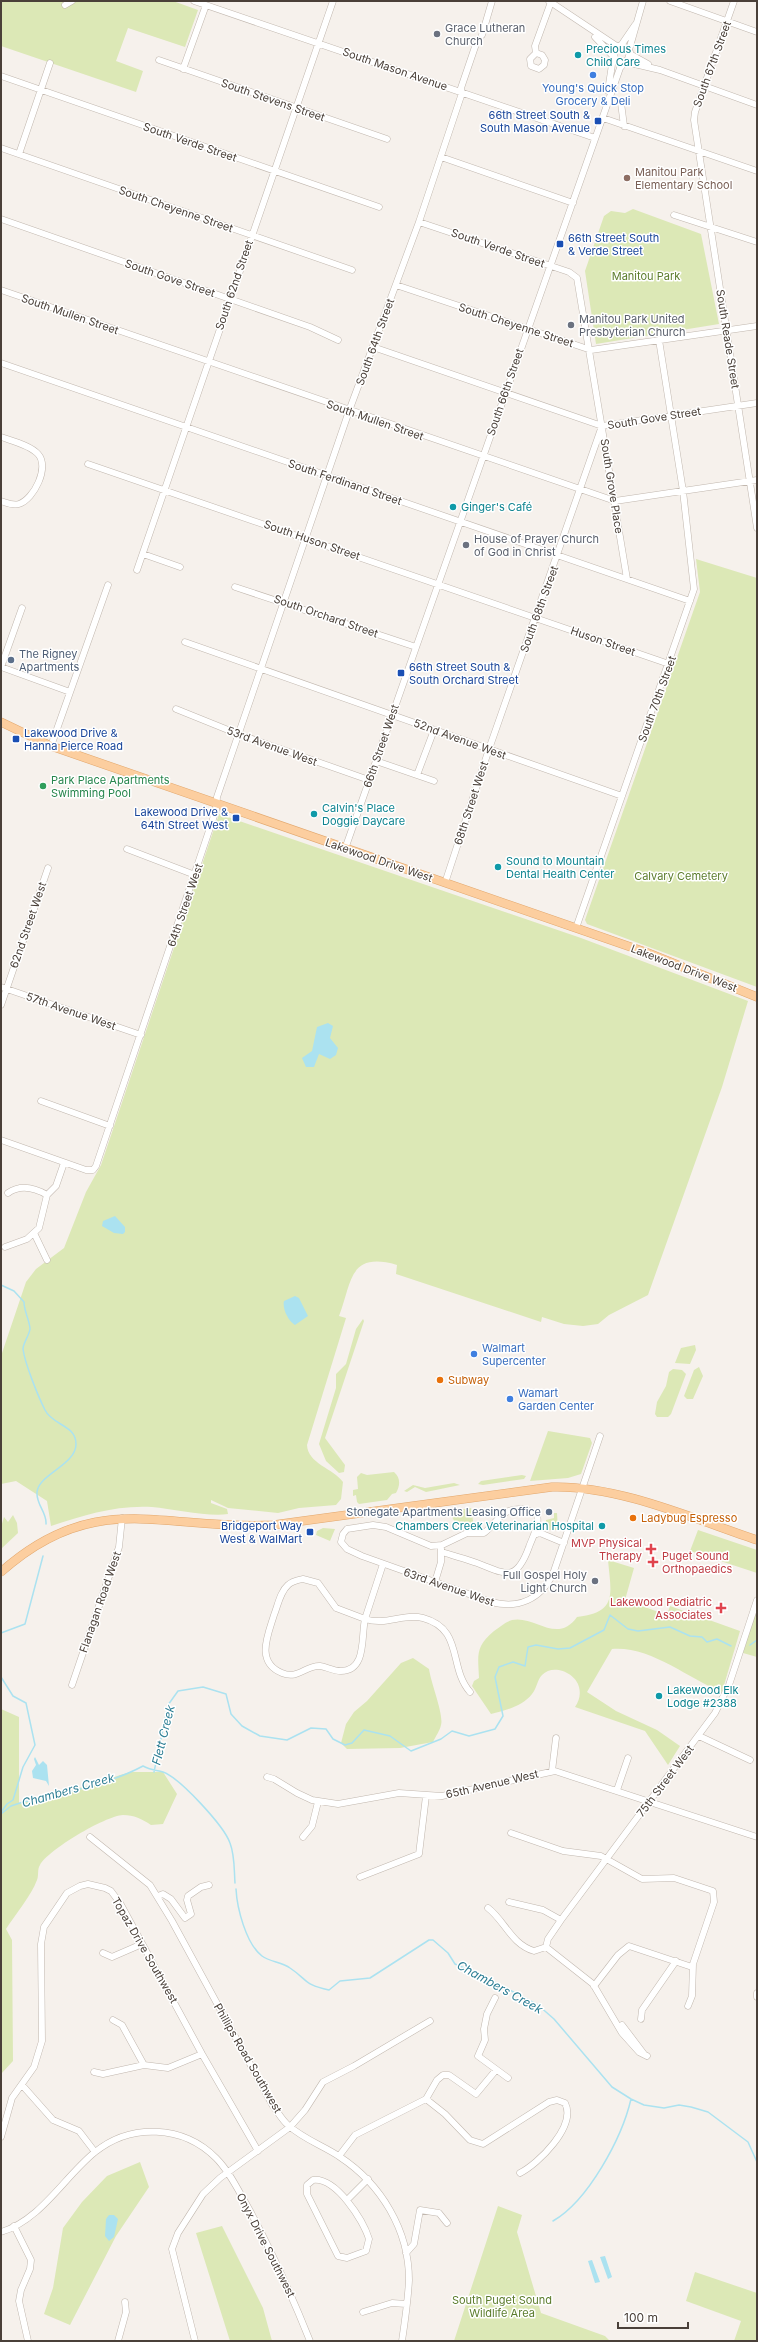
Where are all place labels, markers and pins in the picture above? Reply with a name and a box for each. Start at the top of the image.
place label: Grace Lutheran Church [445,21,525,48]
marker: Grace Lutheran Church [432,29,442,39]
place label: Precious Times Child Care [586,42,666,69]
marker: Precious Times Child Care [573,50,583,60]
marker: Young's Quick Stop Grocery & Deli [588,70,598,80]
place label: Young's Quick Stop Grocery & Deli [542,81,644,108]
place label: 66th Street South & South Mason Avenue [480,108,590,135]
marker: 66th Street South & South Mason Avenue [593,116,603,126]
place label: Manitou Park Elementary School [635,165,732,192]
marker: Manitou Park Elementary School [622,173,632,183]
place label: 66th Street South & Verde Street [568,231,659,258]
marker: 66th Street South & Verde Street [555,239,565,249]
place label: Manitou Park United Presbyterian Church [579,312,686,339]
marker: Manitou Park United Presbyterian Church [566,320,576,330]
place label: Ginger's Café [461,500,532,514]
marker: Ginger's Café [448,502,458,512]
place label: House of Prayer Church of God in Christ [474,532,599,559]
marker: House of Prayer Church of God in Christ [461,540,471,550]
place label: The Rigney Apartments [19,647,80,674]
marker: The Rigney Apartments [6,655,16,665]
place label: 66th Street South & South Orchard Street [409,660,519,687]
marker: 66th Street South & South Orchard Street [396,668,406,678]
place label: Lakewood Drive & Hanna Pierce Road [24,726,123,753]
marker: Lakewood Drive & Hanna Pierce Road [11,734,21,744]
place label: Park Place Apartments Swimming Pool [51,773,170,800]
marker: Park Place Apartments Swimming Pool [38,781,48,791]
place label: Calvin's Place Doggie Daycare [322,801,405,828]
place label: Lakewood Drive & 64th Street West [134,805,228,832]
marker: Calvin's Place Doggie Daycare [309,809,319,819]
marker: Lakewood Drive & 64th Street West [231,813,241,823]
place label: Sound to Mountain Dental Health Center [506,854,614,881]
marker: Sound to Mountain Dental Health Center [493,862,503,872]
place label: Walmart Supercenter [482,1341,546,1368]
marker: Walmart Supercenter [469,1349,479,1359]
place label: Subway [448,1373,489,1387]
marker: Subway [435,1375,445,1385]
place label: Wamart Garden Center [518,1386,594,1413]
marker: Wamart Garden Center [505,1394,515,1404]
place label: Stonegate Apartments Leasing Office [346,1505,541,1519]
marker: Stonegate Apartments Leasing Office [544,1507,554,1517]
place label: Ladybug Espresso [641,1511,738,1525]
marker: Ladybug Espresso [628,1513,638,1523]
place label: Bridgeport Way West & WalMart [219,1519,302,1546]
place label: Chambers Creek Veterinarian Hospital [395,1519,594,1533]
marker: Chambers Creek Veterinarian Hospital [597,1521,607,1531]
marker: Bridgeport Way West & WalMart [305,1527,315,1537]
place label: MVP Physical Therapy [571,1536,642,1563]
marker: MVP Physical Therapy [645,1543,657,1555]
place label: Puget Sound Orthopaedics [662,1549,733,1576]
marker: Puget Sound Orthopaedics [647,1556,659,1568]
place label: Full Gospel Holy Light Church [503,1568,587,1595]
marker: Full Gospel Holy Light Church [590,1576,600,1586]
place label: Lakewood Pediatric Associates [610,1595,712,1622]
marker: Lakewood Pediatric Associates [715,1602,727,1614]
place label: Lakewood Elk Lodge #2388 [667,1683,739,1710]
marker: Lakewood Elk Lodge #2388 [654,1691,664,1701]

